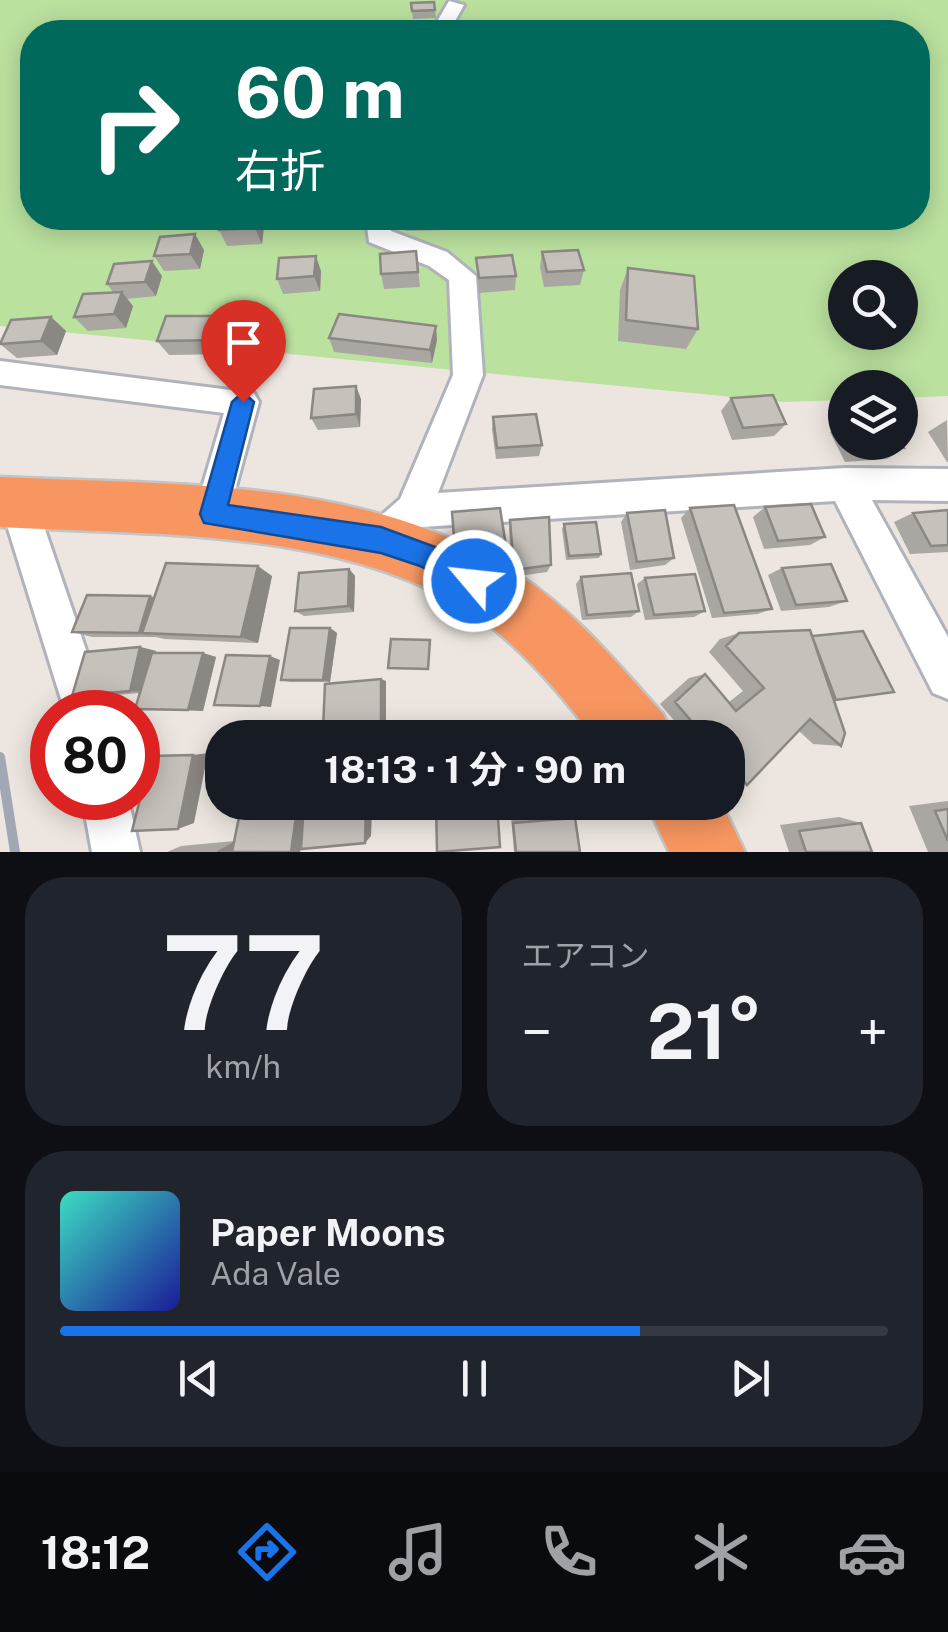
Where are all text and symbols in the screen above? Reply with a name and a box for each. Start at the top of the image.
text: 60 m [235,51,405,134]
icon: right [70,60,200,190]
text: 右折 [235,144,325,197]
map controls [828,260,918,460]
button: search [828,260,918,350]
pin [201,300,286,403]
icon: arrive [216,315,271,370]
button: layers [828,370,918,460]
position arrow [422,529,526,633]
speed limit sign: 80 [30,690,160,820]
text: 18:13 · 1 分 · 90 m [324,747,626,792]
text: 77 [161,907,325,1059]
text: エアコン [522,937,650,974]
text: 21° [647,988,762,1076]
text: − [522,1000,552,1064]
text: + [858,1000,888,1064]
text: km/h [206,1048,281,1085]
text: Paper Moons [210,1210,445,1255]
text: Ada Vale [210,1255,341,1292]
icon: previous [171,1351,226,1406]
icon: pause [447,1351,502,1406]
icon: next [723,1351,778,1406]
icon: directions [232,1517,302,1587]
icon: music [383,1517,453,1587]
icon: phone [534,1517,604,1587]
icon: climate [686,1517,756,1587]
icon: car [837,1517,907,1587]
text: 18:12 [41,1526,150,1579]

